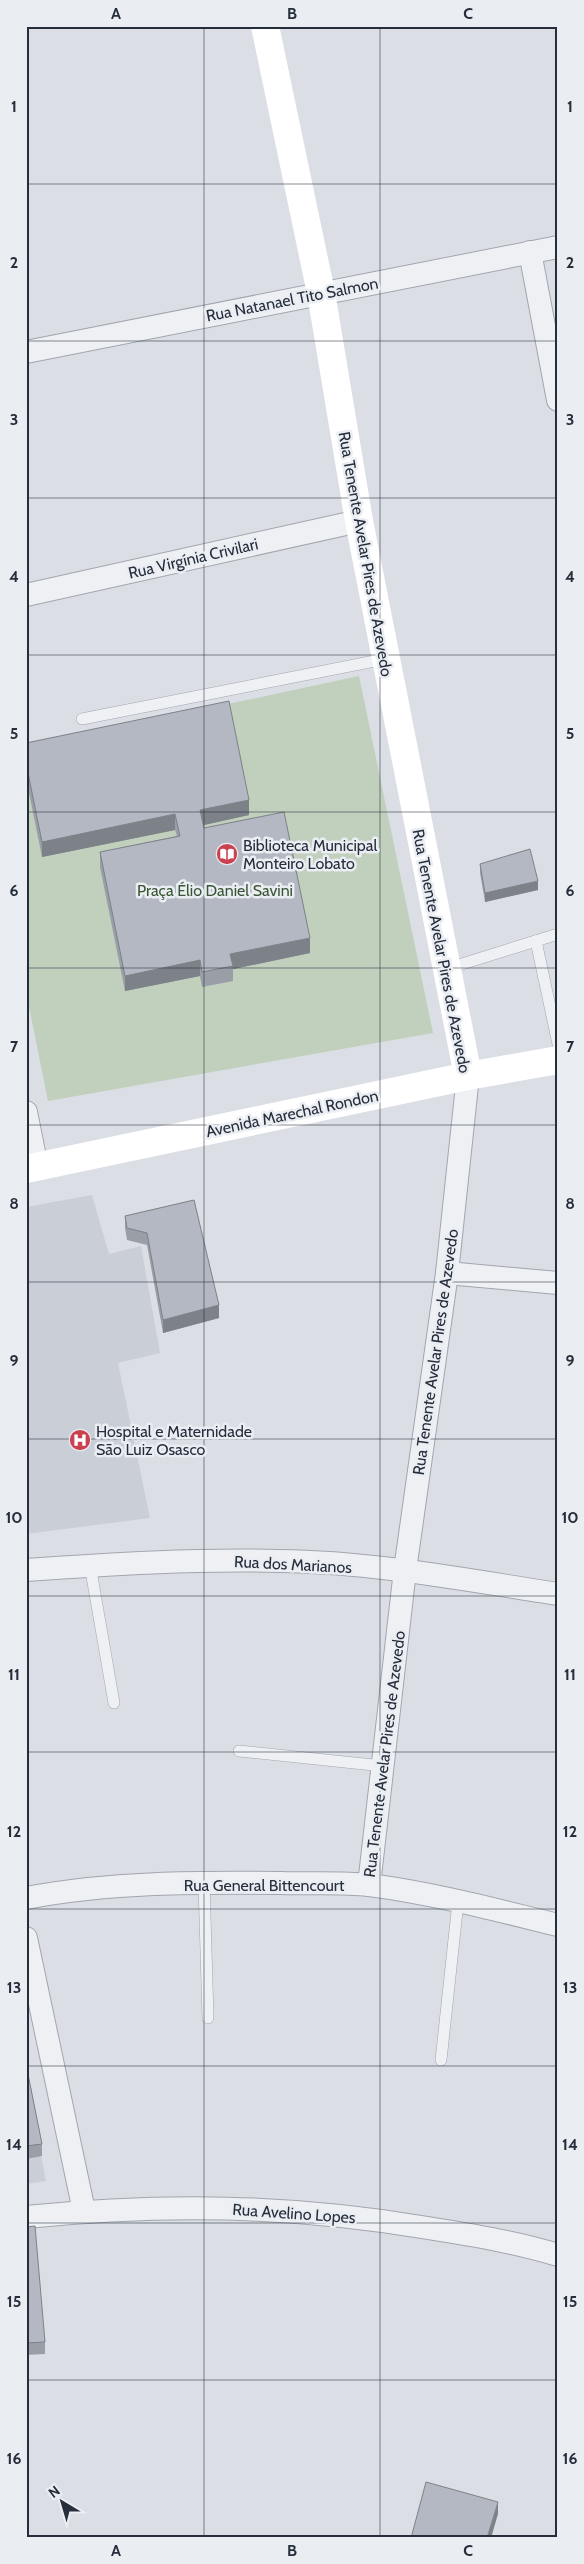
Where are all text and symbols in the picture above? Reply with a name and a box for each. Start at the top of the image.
text: A [111,4,121,23]
text: B [287,4,297,23]
text: C [463,4,473,23]
text: 1 [11,97,17,116]
text: 1 [567,97,573,116]
text: 2 [10,253,18,272]
text: 2 [566,253,574,272]
street label: Rua Natanael Tito Salmon [204,273,380,326]
text: 3 [10,410,18,429]
text: 3 [566,410,574,429]
street label: Rua Tenente Avelar Pires de Azevedo [335,430,396,678]
street label: Rua Virgínia Crivilari [126,534,260,583]
text: 4 [9,567,19,586]
text: 4 [565,567,575,586]
text: 5 [10,724,18,743]
text: 5 [566,724,574,743]
street label: Rua Tenente Avelar Pires de Azevedo [408,827,475,1075]
place label: Biblioteca Municipal Monteiro Lobato [243,836,377,873]
library icon: Biblioteca Municipal Monteiro Lobato [215,842,239,866]
text: 6 [10,881,19,900]
park label: Praça Élio Daniel Savini [137,881,293,900]
text: 6 [566,881,575,900]
text: 7 [10,1037,19,1056]
text: 7 [566,1037,575,1056]
street label: Avenida Marechal Rondon [204,1086,380,1141]
text: 8 [9,1194,19,1213]
text: 8 [565,1194,575,1213]
street label: Rua Tenente Avelar Pires de Azevedo [409,1228,462,1476]
text: 9 [10,1351,19,1370]
text: 9 [566,1351,575,1370]
place label: Hospital e Maternidade São Luiz Osasco [96,1422,252,1459]
hospital icon: Hospital e Maternidade São Luiz Osasco [68,1428,92,1452]
text: 10 [5,1508,23,1527]
text: 10 [561,1508,579,1527]
street label: Rua dos Marianos [234,1552,353,1577]
street label: Rua Tenente Avelar Pires de Azevedo [360,1629,409,1878]
text: 11 [8,1665,20,1684]
text: 11 [564,1665,576,1684]
text: 12 [7,1822,21,1841]
text: 12 [563,1822,577,1841]
street label: Rua General Bittencourt [184,1876,345,1895]
text: 13 [7,1978,21,1997]
text: 13 [563,1978,577,1997]
text: 14 [6,2135,22,2154]
text: 14 [562,2135,578,2154]
street label: Rua Avelino Lopes [232,2200,356,2227]
text: 15 [7,2292,21,2311]
text: 15 [563,2292,577,2311]
text: 16 [7,2449,21,2468]
text: 16 [563,2449,577,2468]
north arrow [38,2476,88,2526]
text: N [45,2482,63,2502]
text: A [111,2541,121,2560]
text: B [287,2541,297,2560]
text: C [463,2541,473,2560]

